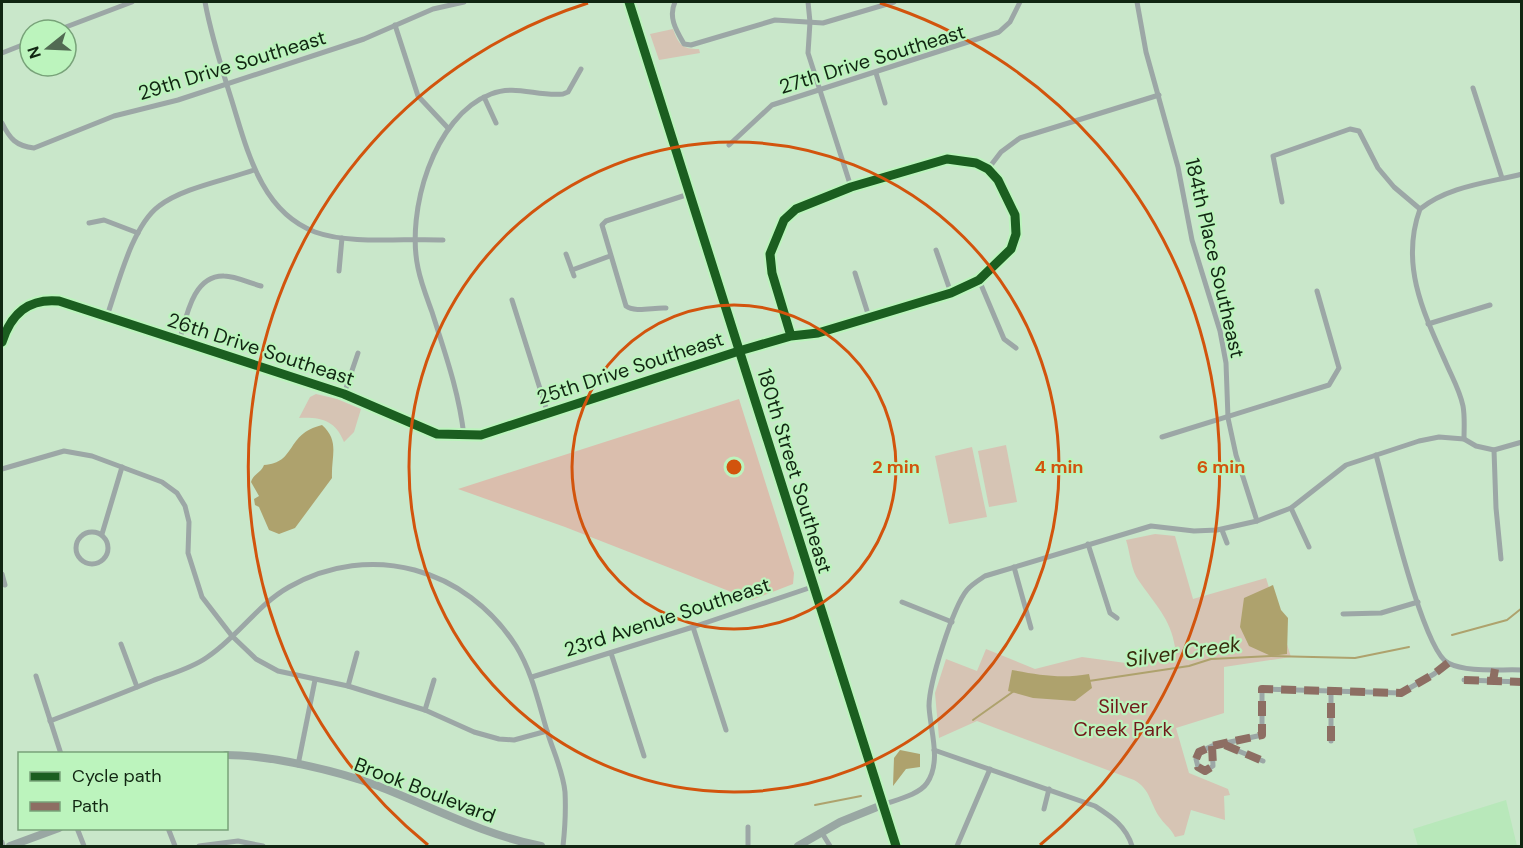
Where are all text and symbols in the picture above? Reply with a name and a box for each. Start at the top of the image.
north arrow [18,18,78,78]
street label: 27th Drive Southeast [776,18,968,100]
street label: 29th Drive Southeast [135,24,329,106]
text: N [22,44,46,61]
street label: 184th Place Southeast [1179,156,1251,361]
street label: 26th Drive Southeast [164,306,358,392]
street label: 25th Drive Southeast [533,325,727,410]
street label: 180th Street Southeast [751,366,839,577]
text: 2 min [872,455,920,479]
text: 4 min [1035,455,1083,479]
text: 6 min [1197,455,1245,479]
centre of rings [724,457,744,477]
street label: 23rd Avenue Southeast [561,571,774,663]
water label: Silver Creek [1124,630,1243,674]
park label: Silver Creek Park [1074,693,1172,742]
street label: Brook Boulevard [351,751,499,829]
legend [18,752,228,830]
text: Cycle path [72,764,162,788]
text: Path [72,794,109,818]

